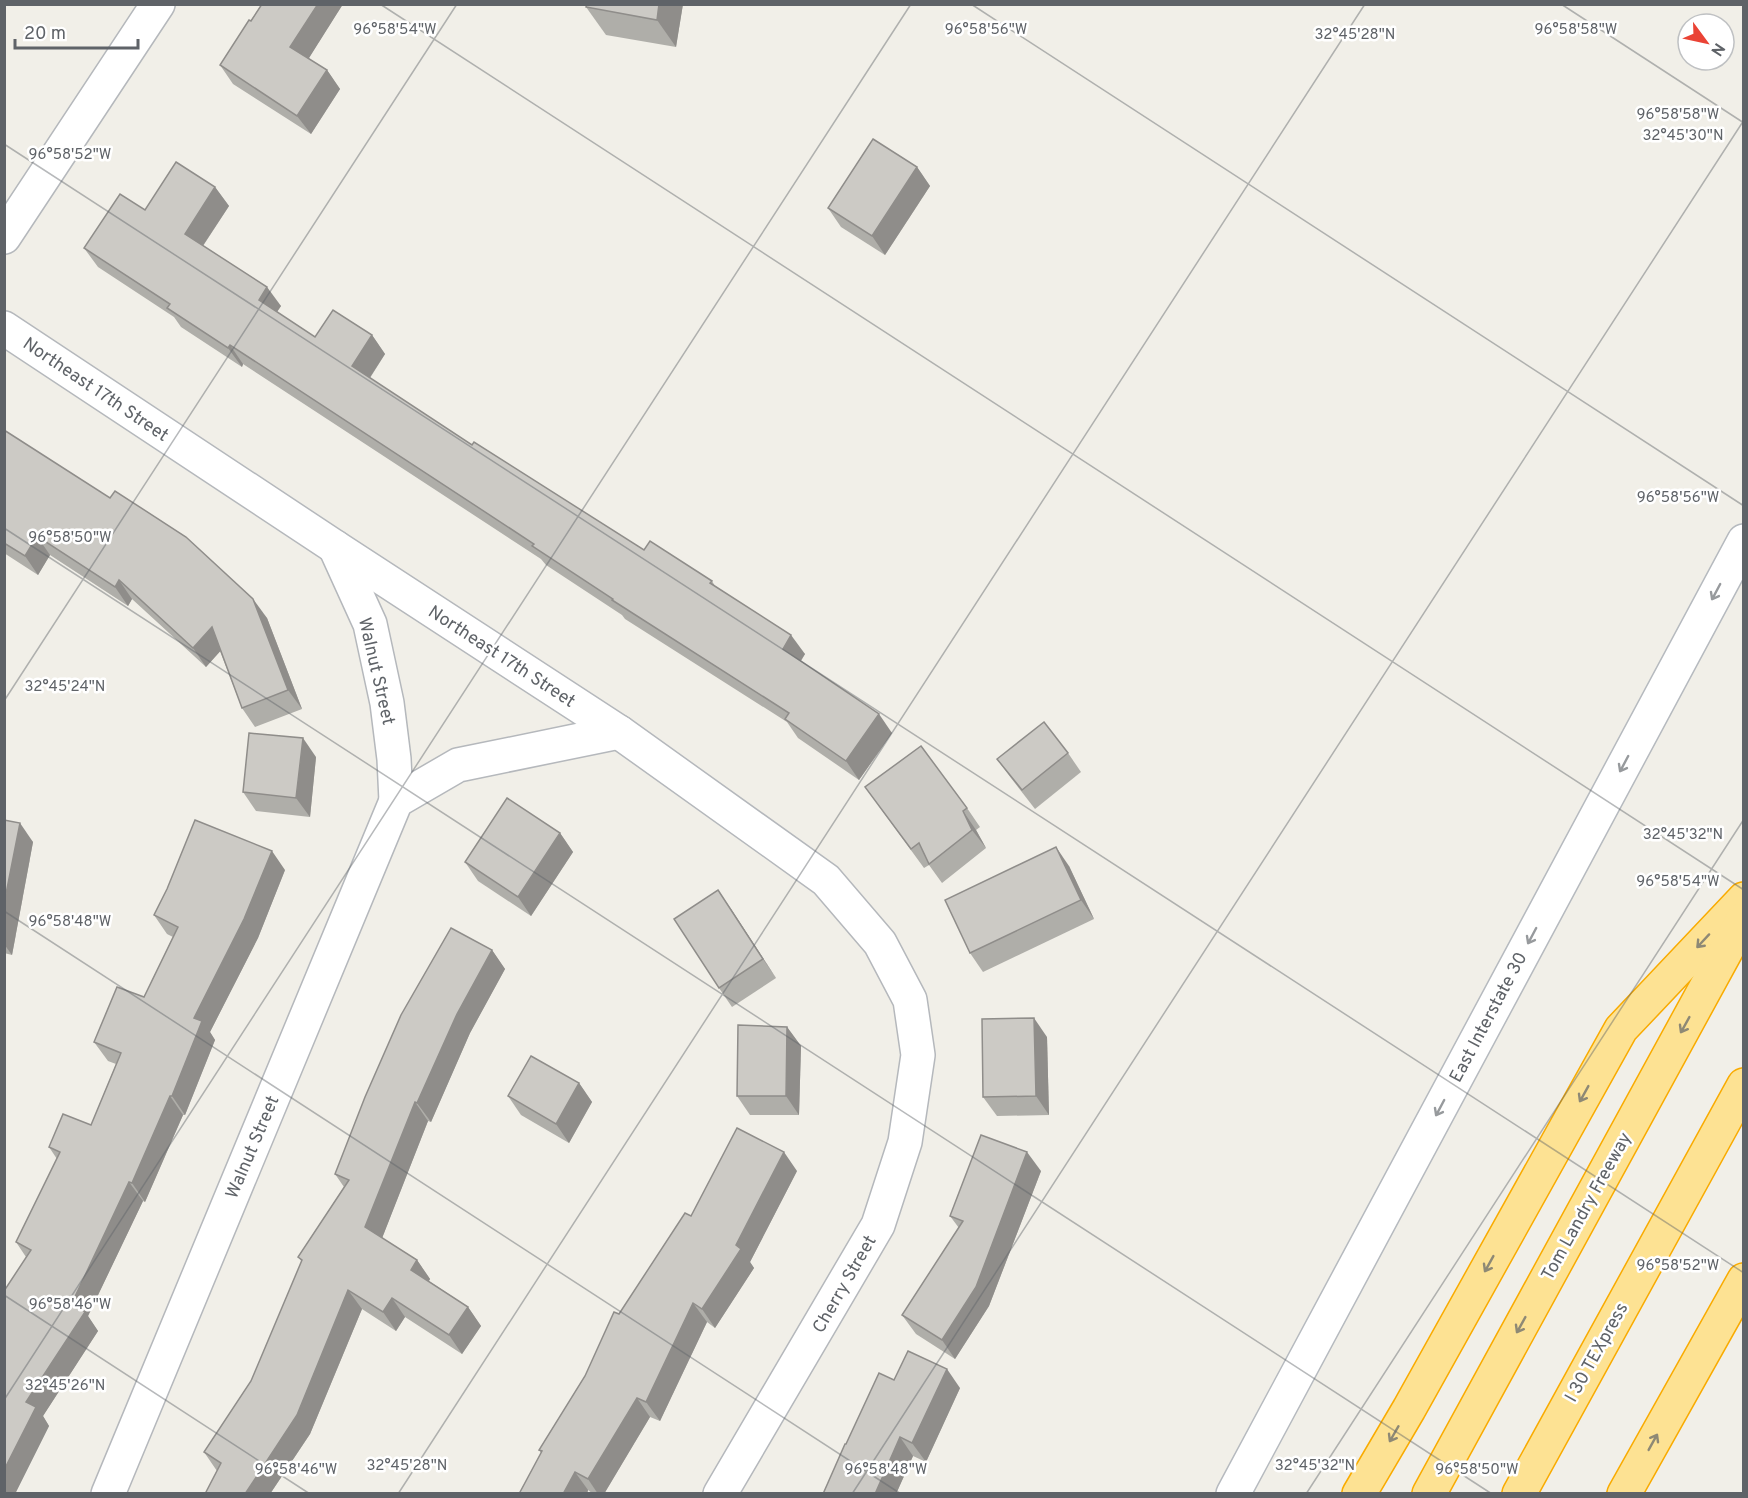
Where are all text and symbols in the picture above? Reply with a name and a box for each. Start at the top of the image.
scale bar [15,12,138,50]
north arrow [1676,12,1736,72]
text: 96°58'54"W [353,21,437,40]
text: 96°58'56"W [945,21,1027,40]
text: 96°58'58"W [1535,21,1617,40]
text: 20 m [24,23,66,46]
text: 32°45'28"N [1315,26,1395,45]
text: N [1705,39,1728,59]
text: 96°58'58"W [1637,106,1719,125]
text: 32°45'30"N [1642,127,1724,146]
text: 96°58'52"W [29,146,111,165]
street label: Northeast 17th Street [18,333,173,448]
text: 96°58'56"W [1637,489,1719,508]
text: 96°58'50"W [28,529,112,548]
one-way arrow [1710,583,1721,601]
street label: Northeast 17th Street [423,601,579,713]
street label: Walnut Street [352,615,399,727]
text: 32°45'24"N [25,678,105,697]
one-way arrow [1618,755,1630,772]
text: 32°45'32"N [1643,826,1723,845]
text: 96°58'54"W [1636,873,1720,892]
text: 96°58'48"W [29,913,111,932]
one-way arrow [1526,927,1538,944]
one-way arrow [1696,934,1711,949]
street label: East Interstate 30 [1445,948,1533,1087]
one-way arrow [1679,1016,1691,1033]
one-way arrow [1578,1085,1590,1102]
street label: Walnut Street [221,1093,285,1203]
one-way arrow [1433,1099,1445,1117]
street label: Tom Landry Freeway [1537,1129,1638,1285]
street label: Cherry Street [808,1232,883,1338]
one-way arrow [1483,1255,1495,1272]
text: 96°58'52"W [1637,1257,1719,1276]
text: 96°58'46"W [29,1296,111,1315]
street label: I 30 TEXpress [1561,1299,1634,1407]
one-way arrow [1515,1316,1527,1333]
text: 32°45'26"N [25,1377,105,1396]
one-way arrow [1388,1425,1400,1442]
one-way arrow [1648,1434,1659,1452]
text: 32°45'28"N [367,1457,447,1476]
text: 32°45'32"N [1275,1457,1355,1476]
text: 96°58'46"W [255,1461,337,1480]
text: 96°58'48"W [845,1461,927,1480]
text: 96°58'50"W [1435,1461,1519,1480]

